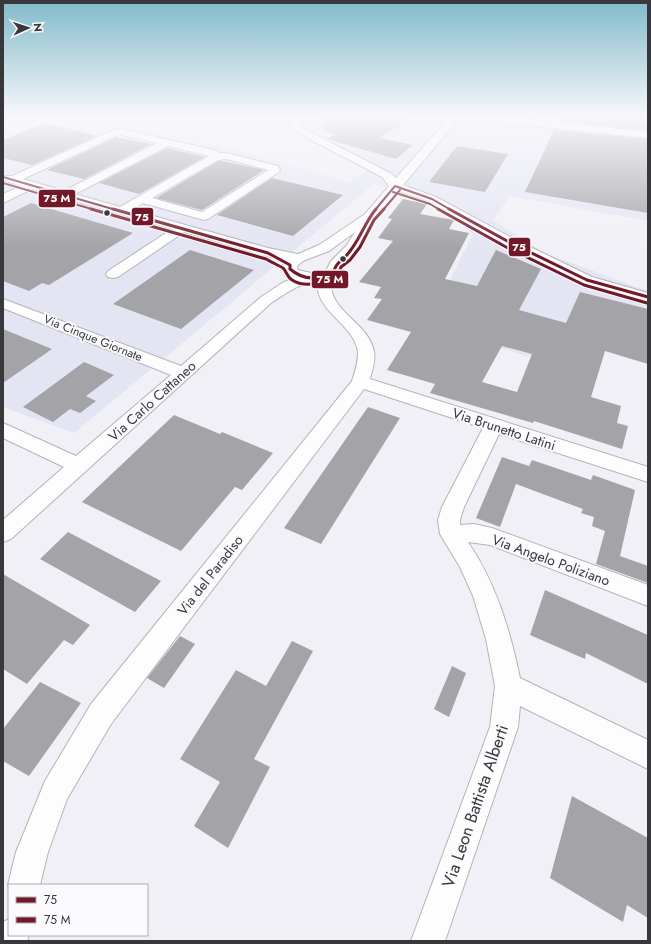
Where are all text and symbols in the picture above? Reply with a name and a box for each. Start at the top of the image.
north arrow [8,8,48,48]
text: N [30,23,46,32]
line badge: 75 M [38,189,76,208]
text: 75 M [44,190,71,206]
line badge: 75 [131,207,154,226]
unlabelled marker [102,208,112,218]
text: 75 [135,209,149,225]
line badge: 75 [508,237,531,257]
text: 75 [512,239,526,255]
unlabelled marker [338,254,348,264]
line badge: 75 M [311,270,349,289]
text: 75 M [317,271,344,287]
street label: Via Cinque Giornate [41,310,145,366]
street label: Via Carlo Cattaneo [104,356,201,446]
street label: Via Brunetto Latini [450,403,558,455]
street label: Via Angelo Poliziano [489,529,613,591]
street label: Via del Paradiso [172,530,248,619]
street label: Via Leon Battista Alberti [436,721,514,891]
legend [8,884,148,936]
text: 75 [44,891,57,909]
text: 75 M [44,911,71,929]

